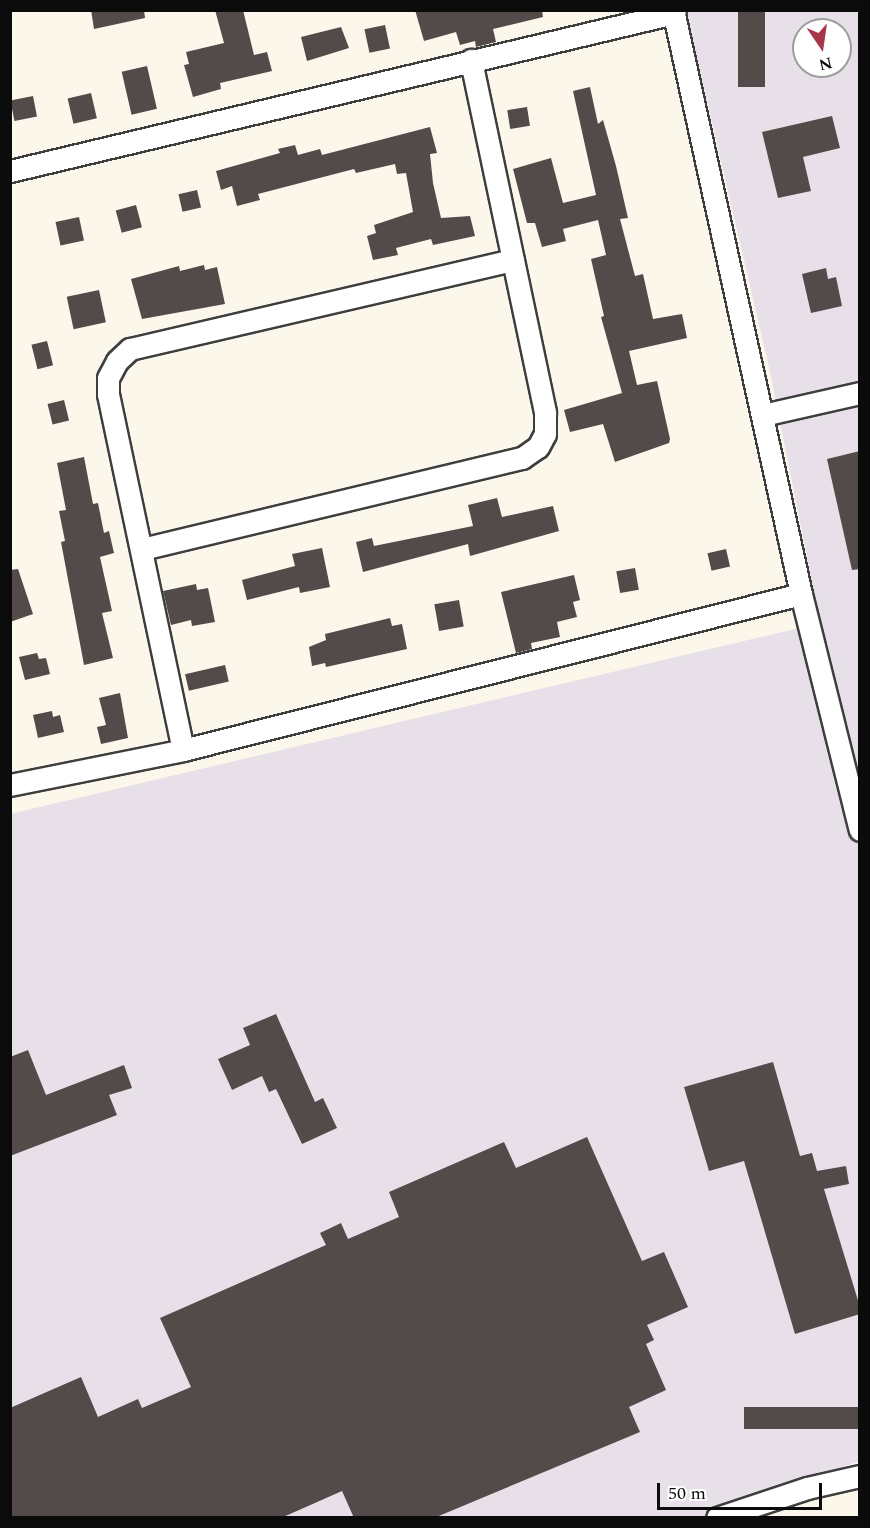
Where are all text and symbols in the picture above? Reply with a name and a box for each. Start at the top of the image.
north arrow [792,18,852,78]
text: N [817,50,835,77]
scale bar [660,1471,825,1509]
text: 50 m [668,1480,706,1507]

